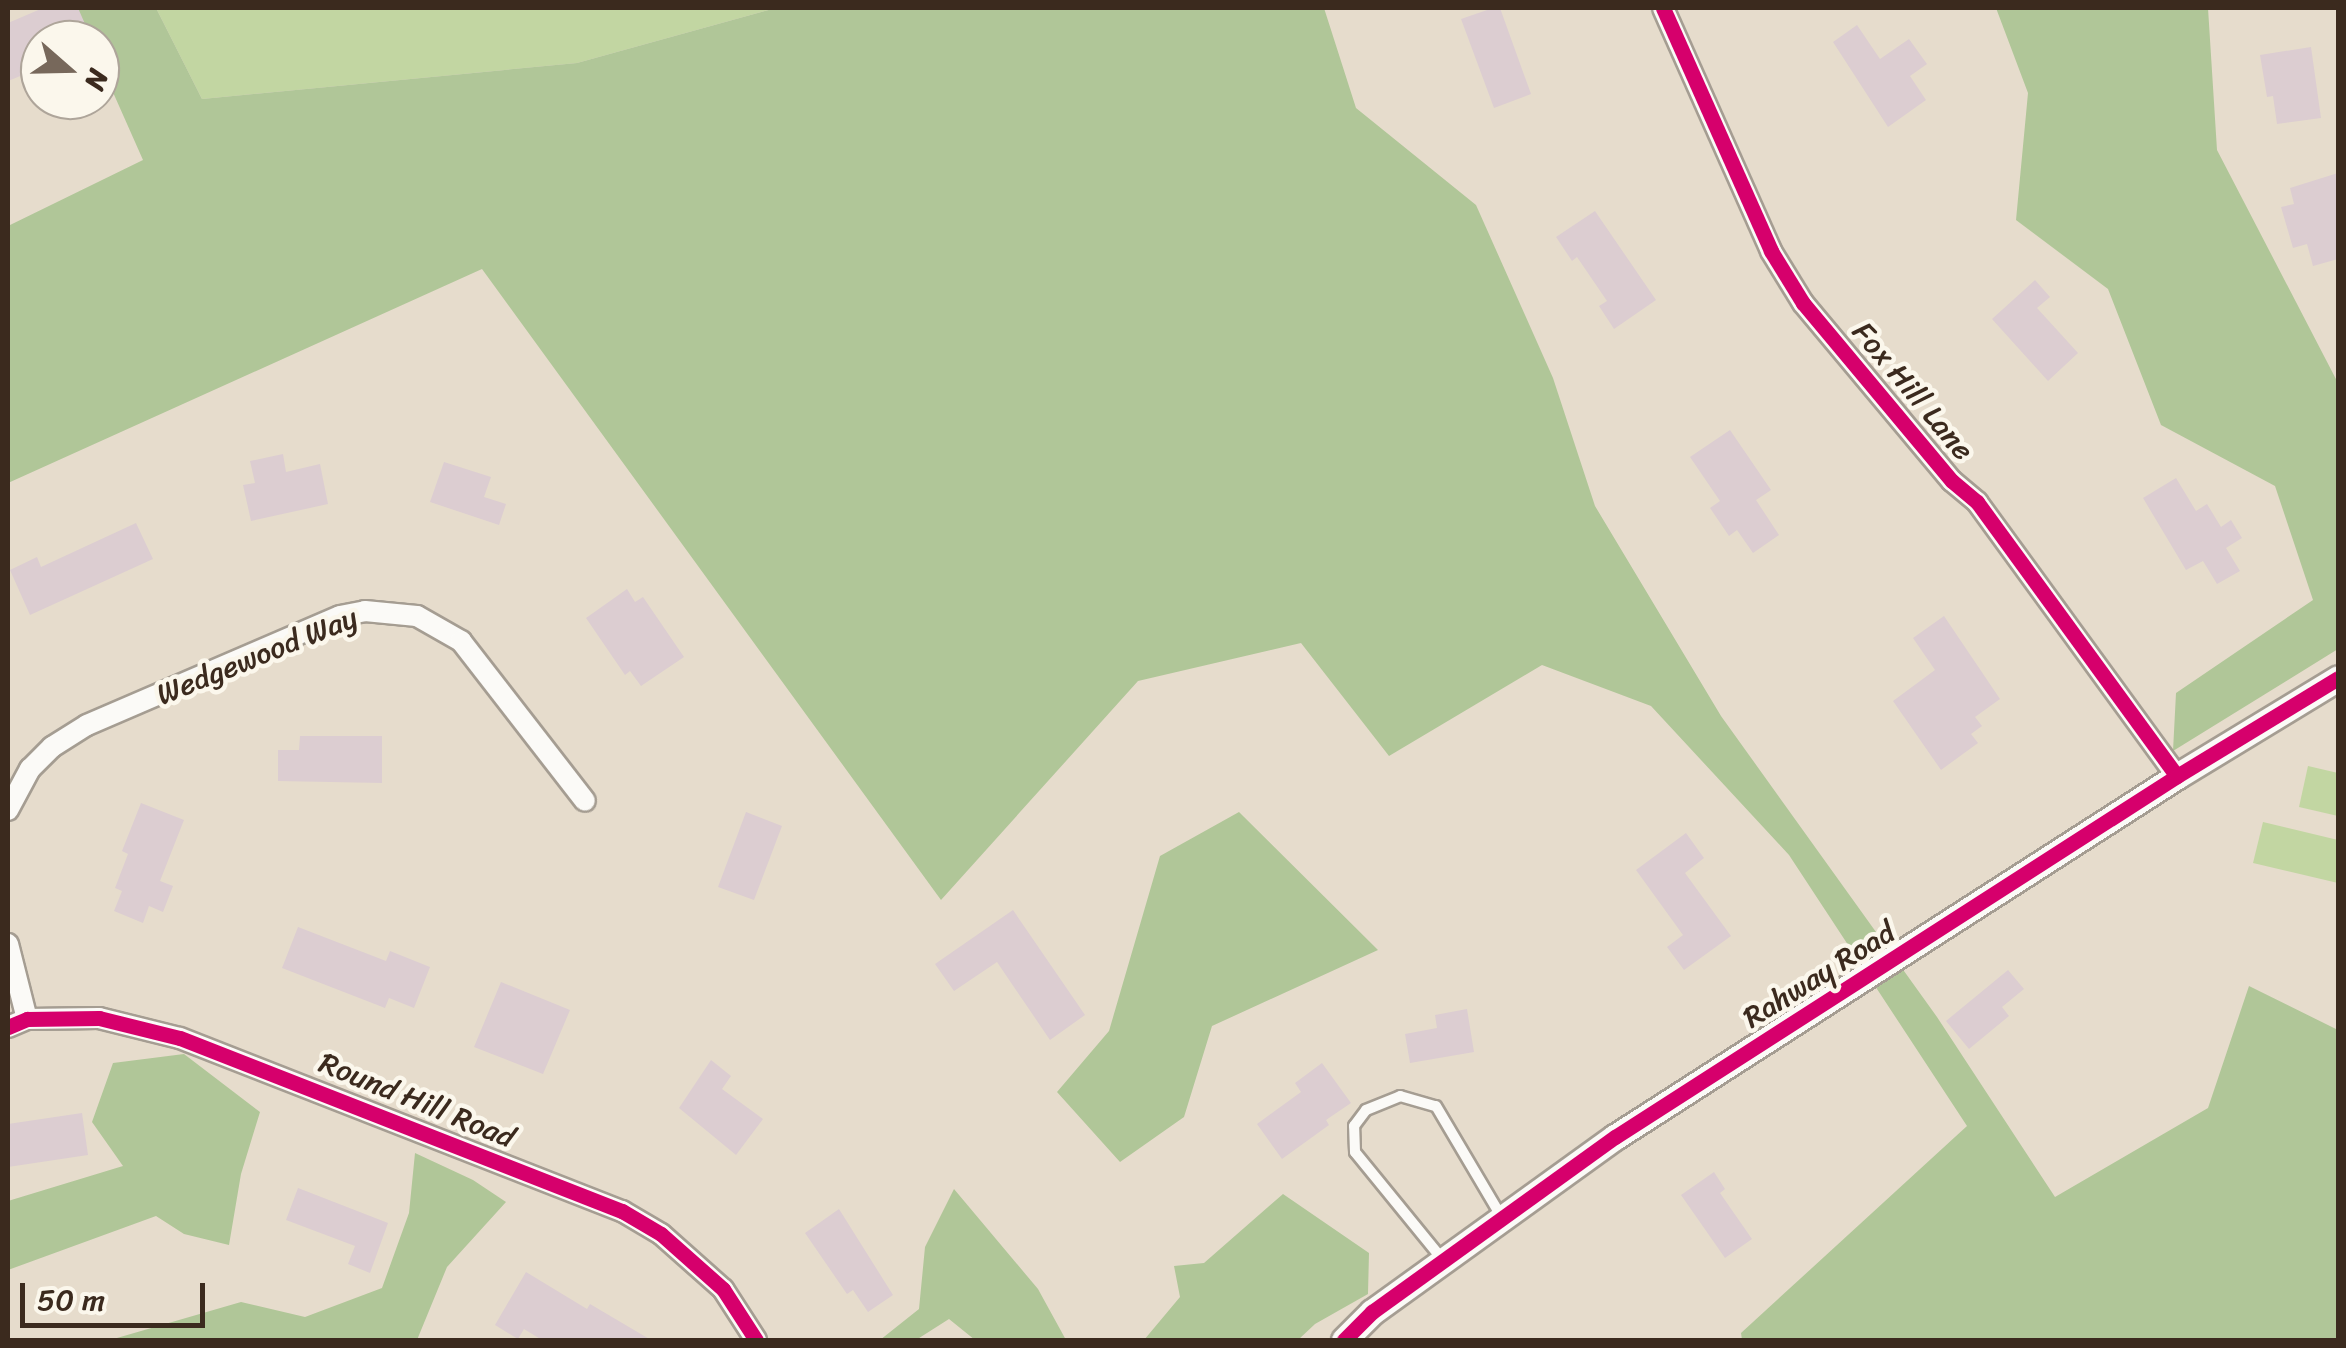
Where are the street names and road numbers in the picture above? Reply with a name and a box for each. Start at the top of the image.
street label: Fox Hill Lane [1845,314,1981,468]
street label: Wedgewood Way [151,599,363,713]
street label: Rahway Road [1736,914,1902,1036]
street label: Round Hill Road [314,1044,520,1156]

